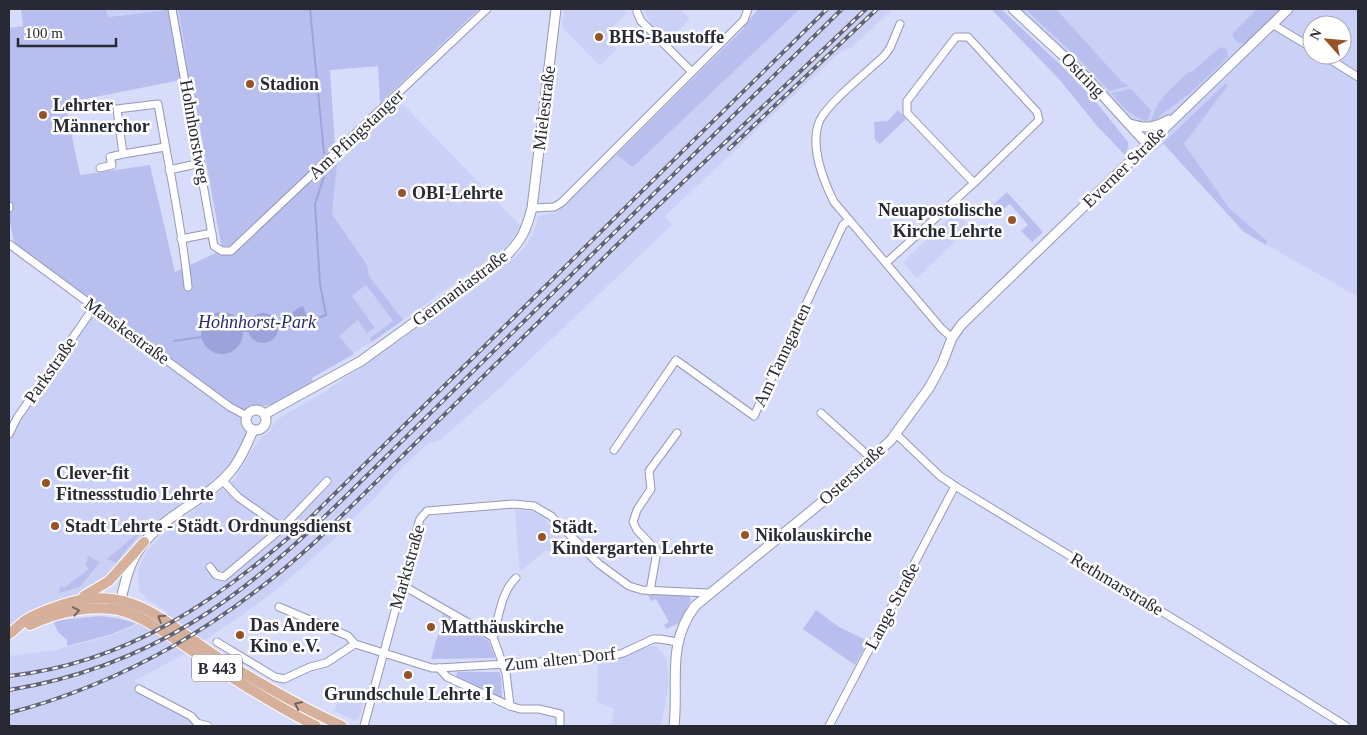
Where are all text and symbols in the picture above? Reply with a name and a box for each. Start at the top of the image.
scale bar [18,15,115,47]
north arrow [1302,15,1352,65]
text: 100 m [25,25,63,41]
text: N [1307,26,1325,42]
place label: BHS-Baustoffe [609,27,724,47]
marker: BHS-Baustoffe [593,31,605,43]
street label: Ostring [1057,49,1109,101]
street label: Mielestraße [529,65,559,151]
place label: Stadion [260,74,319,94]
street label: Hohnhorstweg [176,78,214,186]
marker: Stadion [244,78,256,90]
street label: Am Pfingstanger [304,85,408,183]
place label: Lehrter Männerchor [53,95,150,136]
marker: Lehrter Männerchor [37,109,49,121]
street label: Everner Straße [1078,122,1170,212]
place label: OBI-Lehrte [412,183,503,203]
marker: OBI-Lehrte [396,187,408,199]
place label: Neuapostolische Kirche Lehrte [878,200,1002,241]
marker: Neuapostolische Kirche Lehrte [1006,214,1018,226]
street label: Germaniastraße [408,246,512,330]
street label: Manskestraße [81,294,173,368]
street label: Am Tanngarten [749,300,815,410]
park label: Hohnhorst-Park [197,312,317,332]
street label: Parkstraße [20,333,80,407]
street label: Osterstraße [815,439,889,509]
place label: Clever-fit Fitnessstudio Lehrte [56,463,214,504]
marker: Clever-fit Fitnessstudio Lehrte [40,477,52,489]
place label: Stadt Lehrte - Städt. Ordnungsdienst [65,516,352,536]
place label: Städt. Kindergarten Lehrte [552,517,713,558]
marker: Stadt Lehrte - Städt. Ordnungsdienst [49,520,61,532]
street label: Marktstraße [385,522,429,612]
place label: Nikolauskirche [755,525,872,545]
marker: Nikolauskirche [739,529,751,541]
marker: Städt. Kindergarten Lehrte [536,531,548,543]
street label: Rethmarstraße [1067,548,1167,620]
street label: Lange Straße [861,559,923,653]
one-way arrow [71,606,80,617]
one-way arrow [157,615,167,624]
place label: Das Andere Kino e.V. [250,615,339,656]
place label: Matthäuskirche [441,617,564,637]
marker: Matthäuskirche [425,621,437,633]
marker: Das Andere Kino e.V. [234,629,246,641]
street label: Zum alten Dorf [503,643,617,675]
road number: B 443 [192,654,242,681]
marker: Grundschule Lehrte I [402,669,414,681]
place label: Grundschule Lehrte I [324,684,492,704]
one-way arrow [294,701,303,711]

